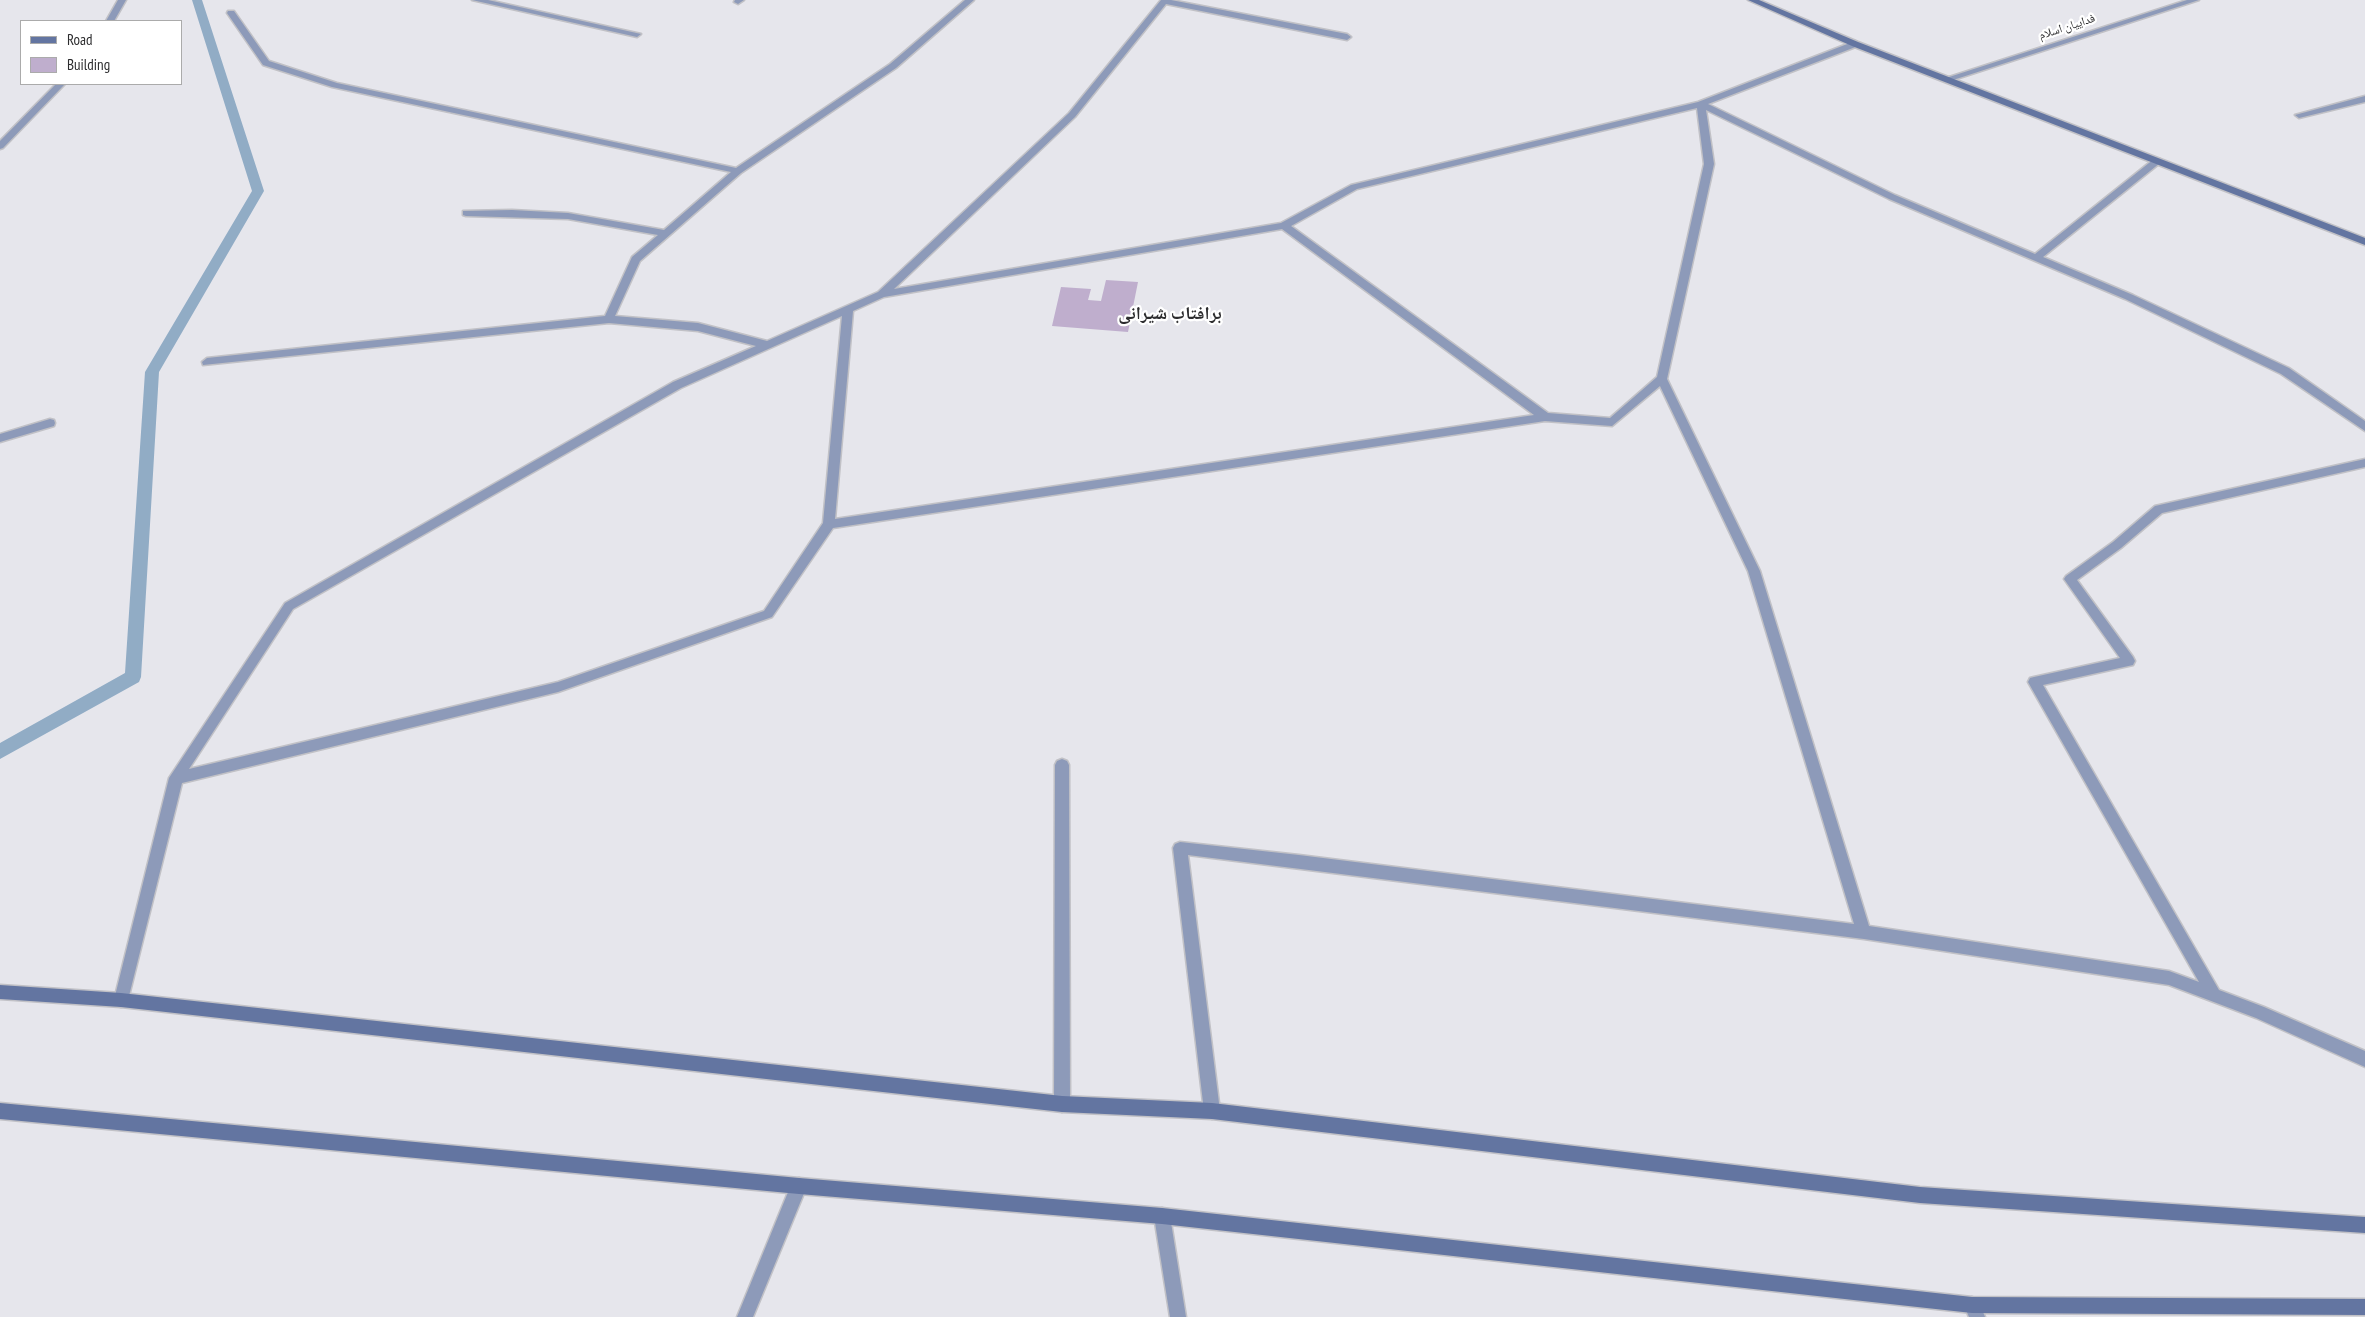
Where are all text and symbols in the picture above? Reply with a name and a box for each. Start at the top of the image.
street label: فداییان اسلام [2037,11,2097,43]
legend [20,20,182,85]
text: Road [67,30,93,49]
text: Building [67,55,110,74]
district label: برافتاب شیرانی [1118,303,1222,325]

